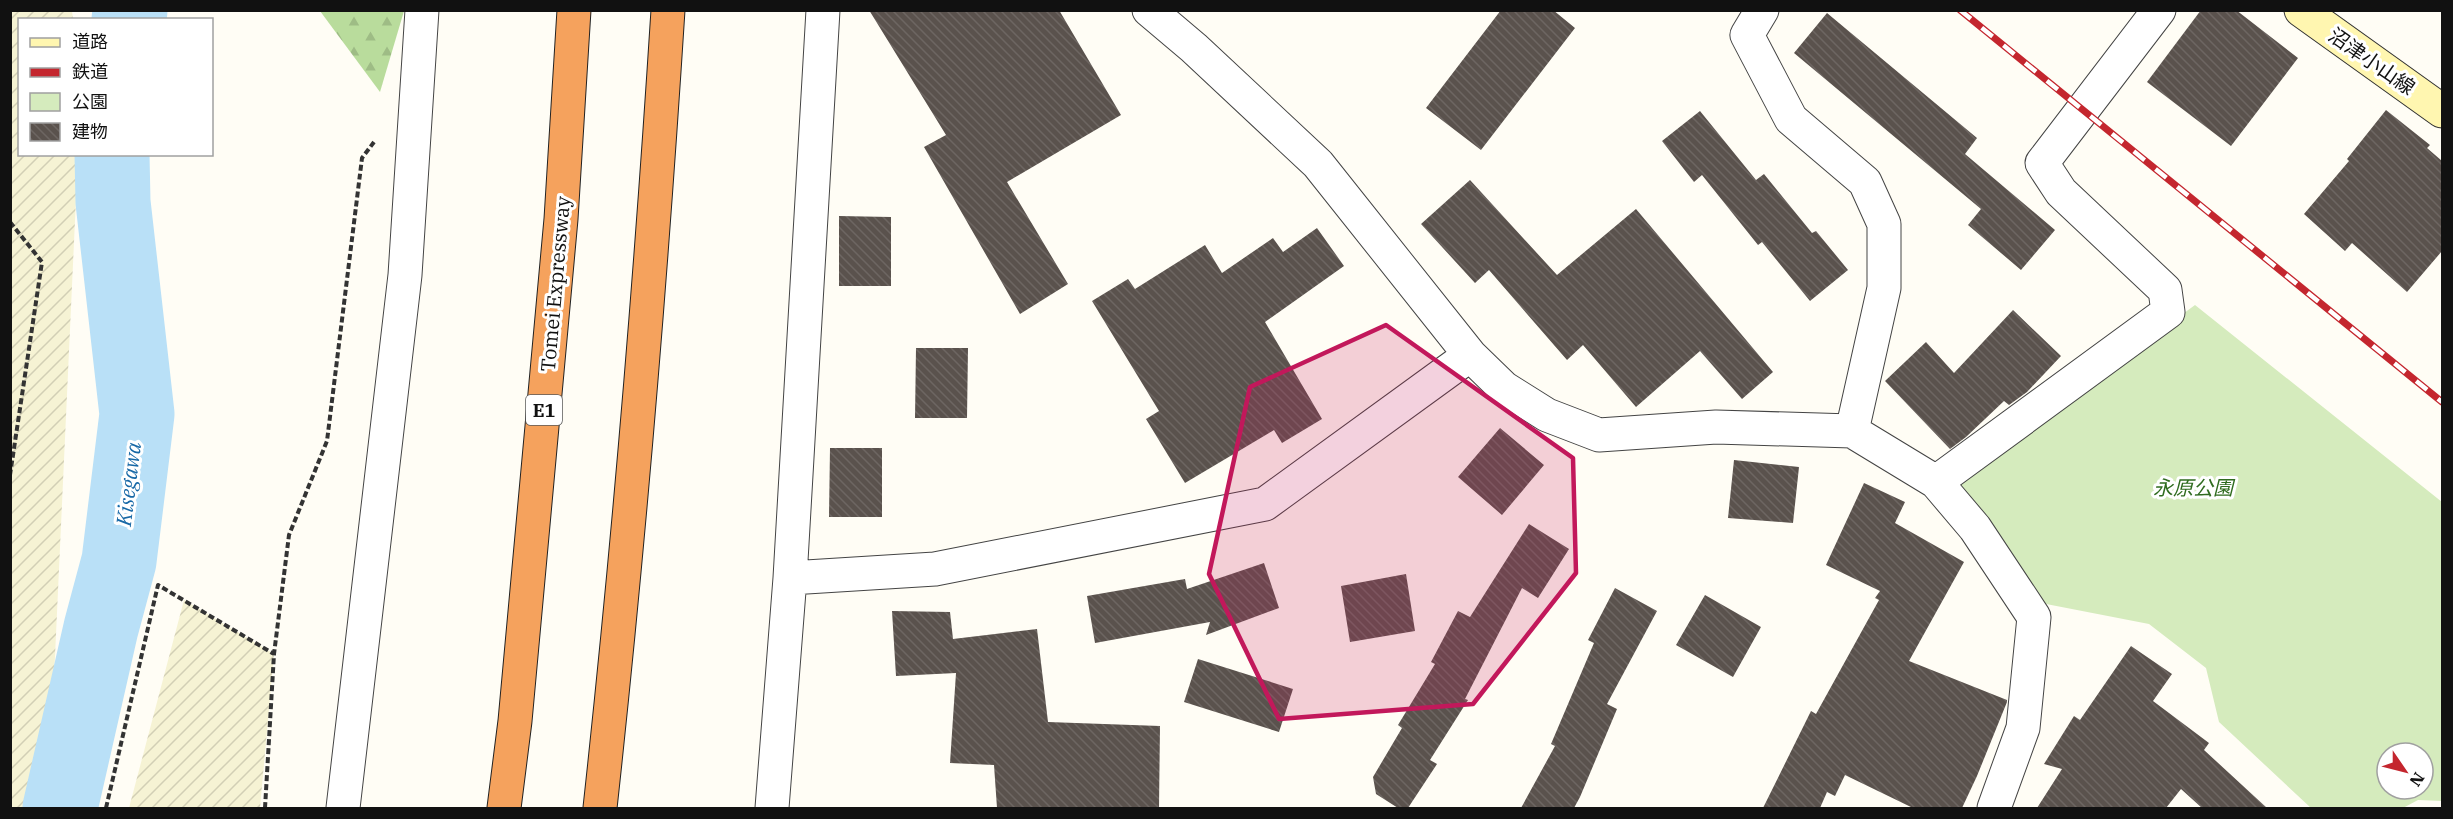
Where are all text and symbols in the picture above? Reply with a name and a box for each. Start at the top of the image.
legend [18,18,213,156]
street label: 沼津小山線 [2323,21,2421,101]
text: 道路 [72,30,108,53]
text: 鉄道 [72,60,108,83]
text: 公園 [72,90,108,113]
text: 建物 [72,120,108,143]
street label: Tomei Expressway [534,195,576,373]
road number: E1 [526,395,562,425]
water label: Kisegawa [109,440,147,528]
park label: 永原公園 [2153,474,2236,501]
north arrow [2375,741,2435,801]
text: N [2405,769,2429,791]

